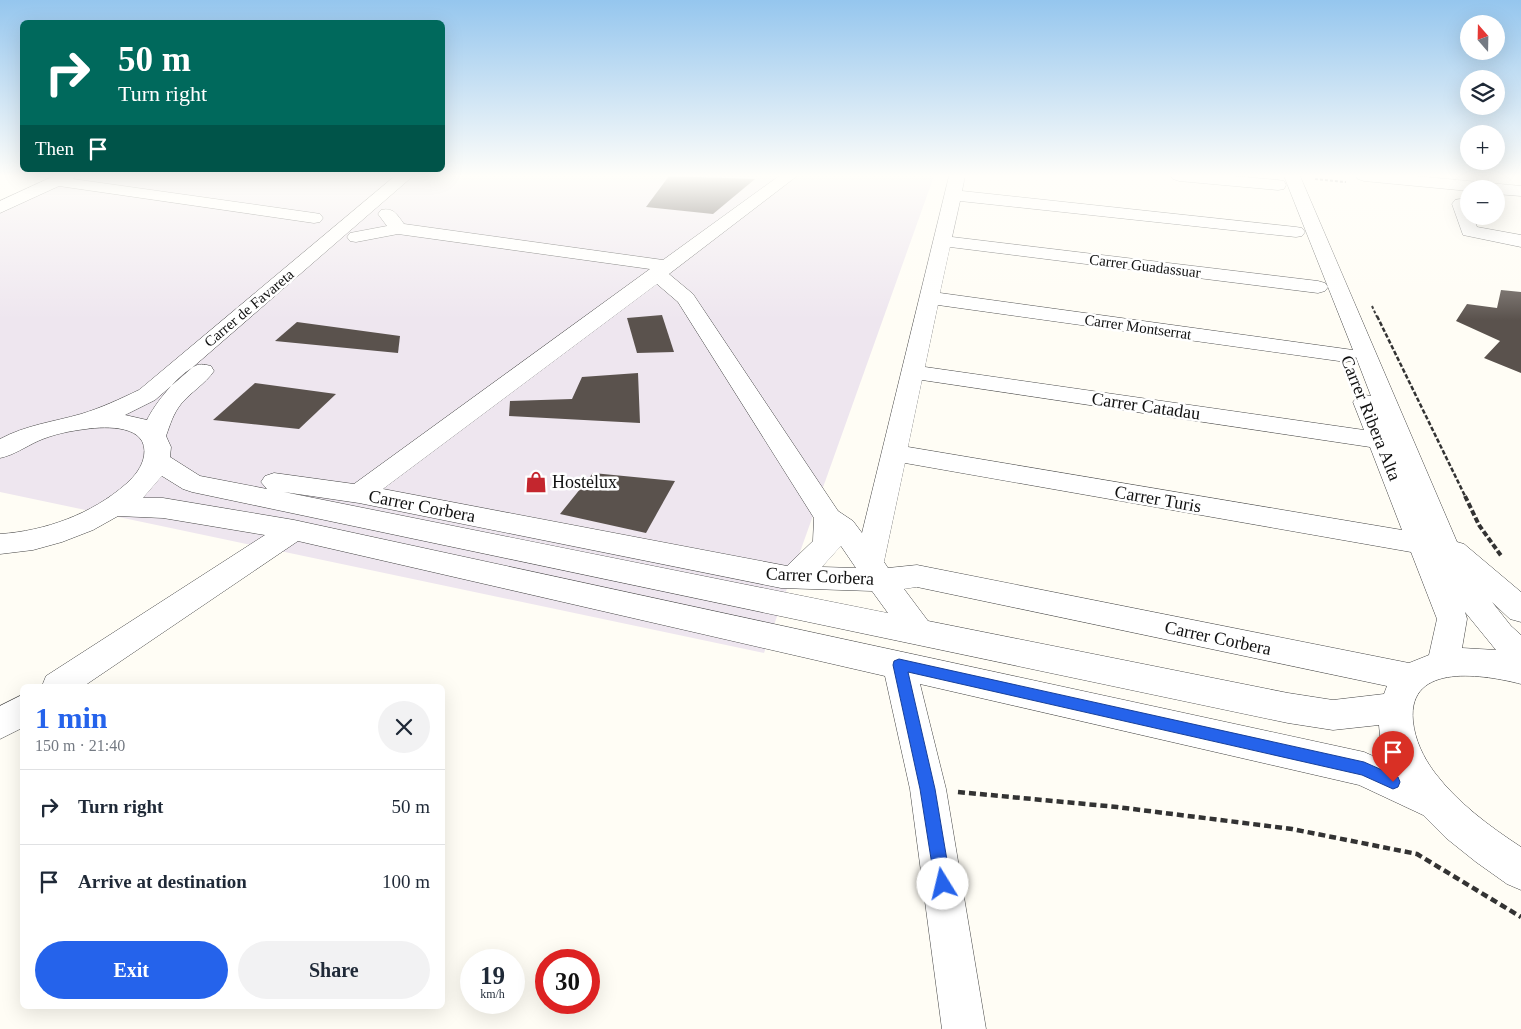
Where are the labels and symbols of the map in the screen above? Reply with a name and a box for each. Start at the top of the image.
north arrow [1460,15,1505,60]
street label: Carrer Guadassuar [1088,251,1202,281]
street label: Carrer de Favareta [201,266,297,350]
street label: Carrer Montserrat [1083,312,1193,343]
street label: Carrer Ribera Alta [1337,353,1405,483]
street label: Carrer Catadau [1090,388,1202,424]
shop icon: Hostelux [523,469,549,495]
place label: Hostelux [552,472,617,492]
street label: Carrer Turis [1113,482,1203,516]
street label: Carrer Corbera [367,486,477,526]
street label: Carrer Corbera [765,563,875,589]
street label: Carrer Corbera [1163,617,1273,659]
pin [1372,731,1414,782]
position arrow [916,857,968,909]
speed limit sign: 30 [535,949,600,1014]

